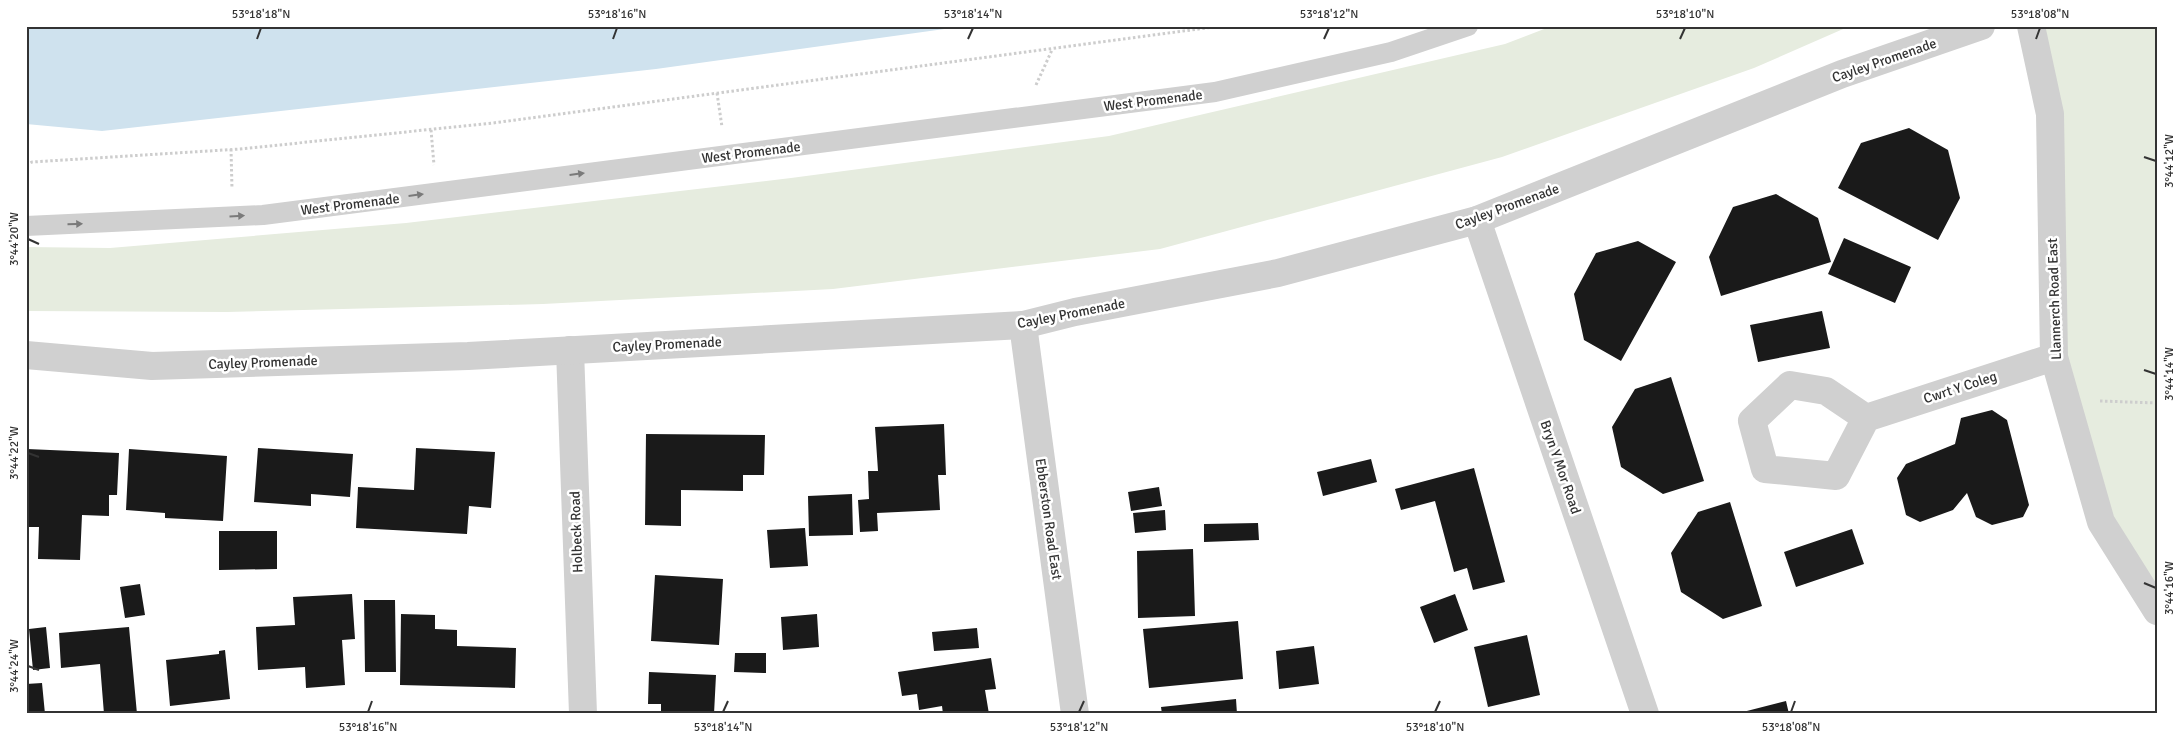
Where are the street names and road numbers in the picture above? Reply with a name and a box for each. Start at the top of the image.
street label: Cayley Promenade [1830,35,1939,86]
street label: West Promenade [1103,86,1204,115]
street label: West Promenade [701,138,802,167]
street label: Cayley Promenade [1453,180,1561,233]
street label: West Promenade [300,190,401,219]
street label: Llannerch Road East [2044,238,2065,360]
street label: Cayley Promenade [1016,295,1126,332]
street label: Cayley Promenade [612,333,722,356]
street label: Cayley Promenade [208,352,318,373]
street label: Cwrt Y Coleg [1921,368,1999,407]
street label: Bryn Y Mor Road [1537,418,1585,516]
street label: Ebberston Road East [1032,457,1065,581]
street label: Holbeck Road [567,491,586,573]

